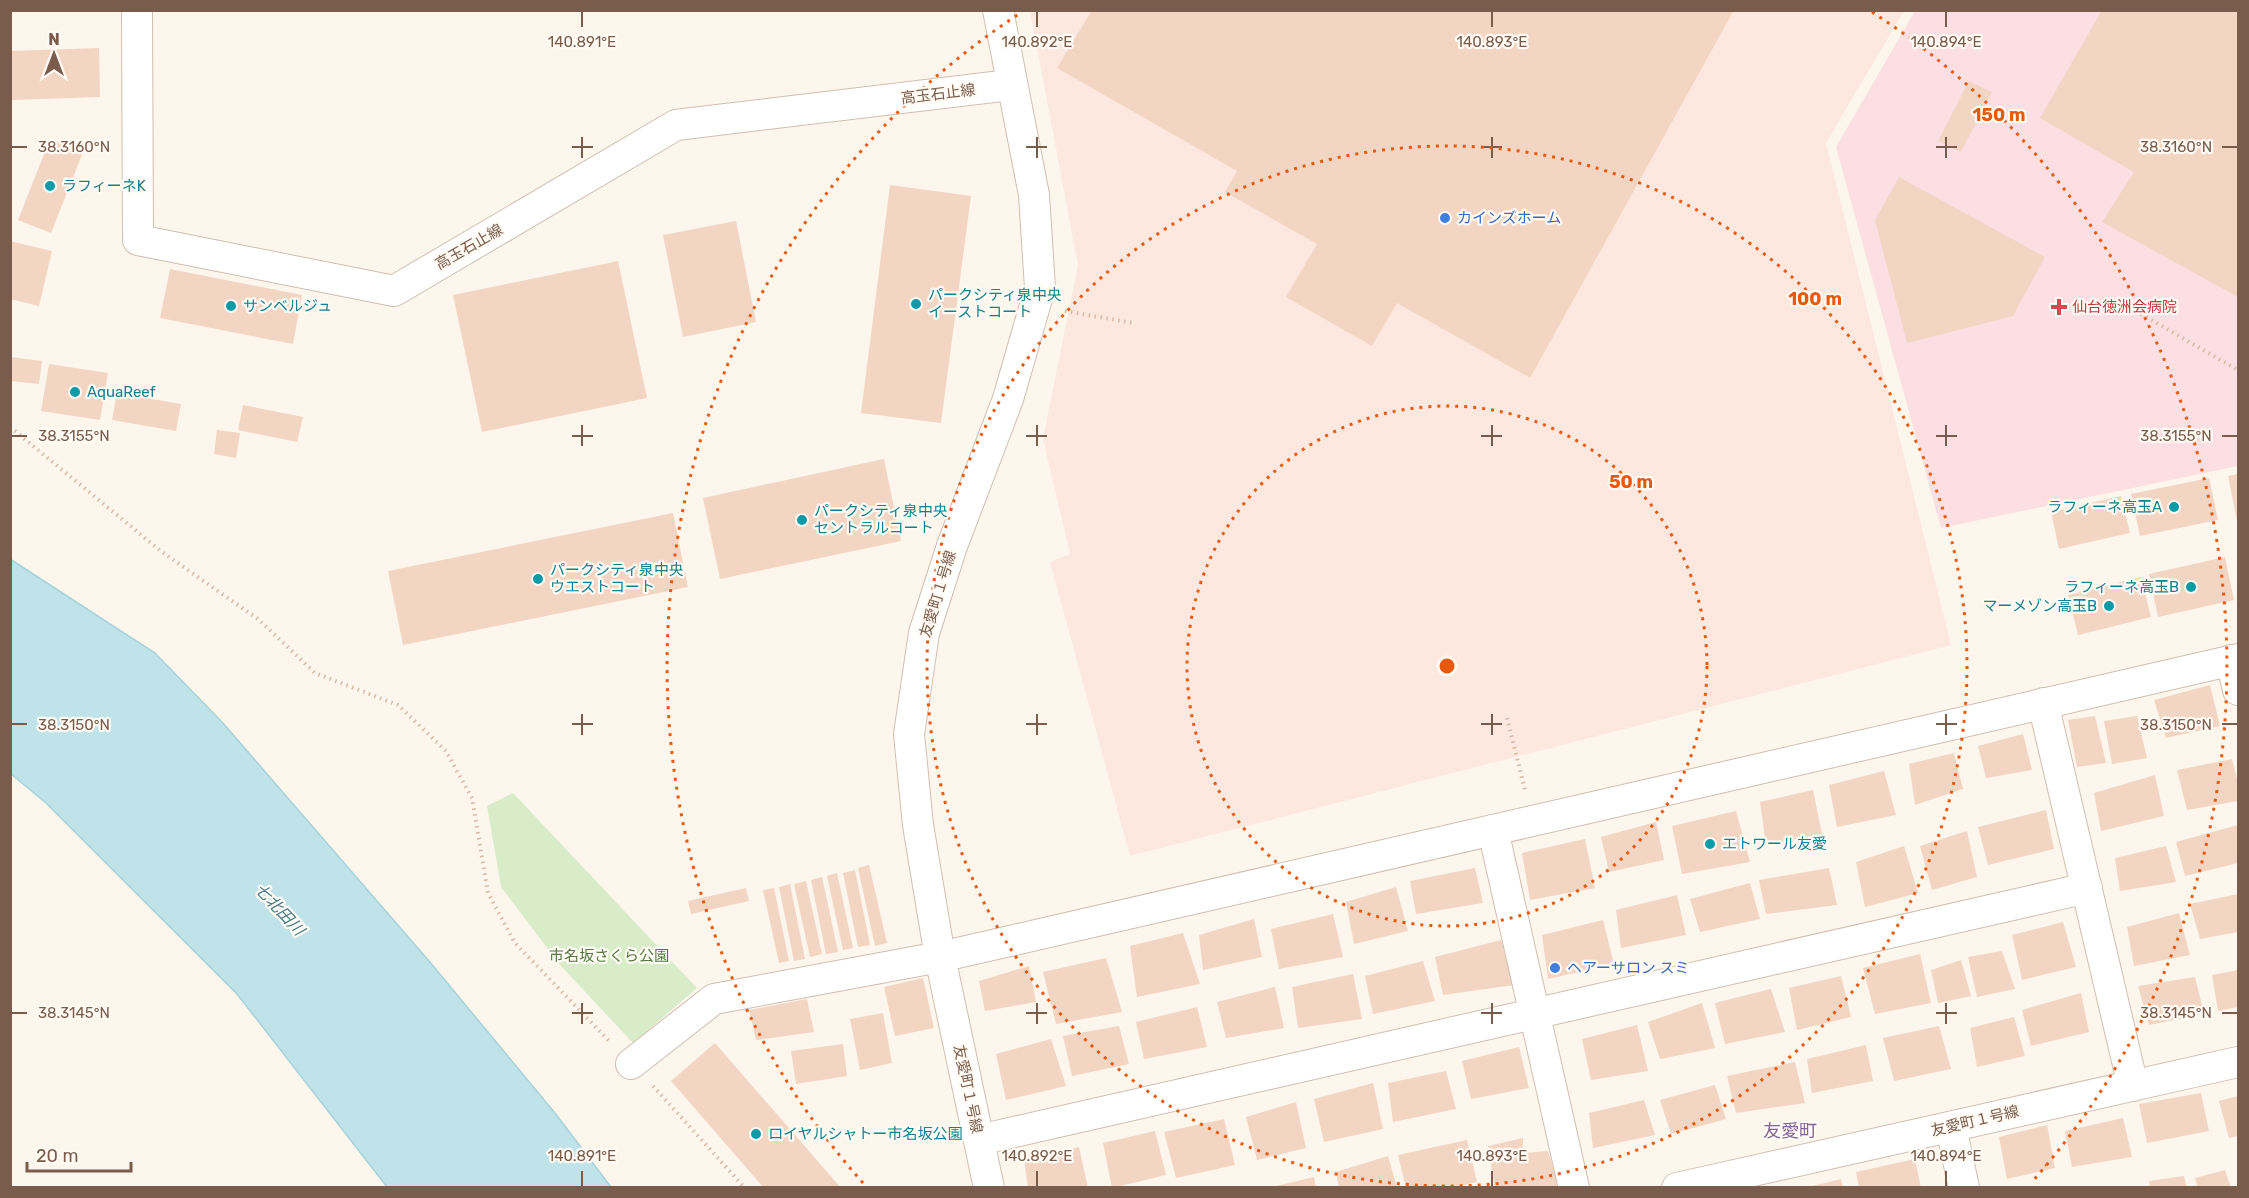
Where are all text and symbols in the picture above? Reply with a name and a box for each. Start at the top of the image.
north arrow [24,24,84,84]
text: N [48,30,60,49]
text: 140.891°E [548,33,616,51]
text: 140.892°E [1002,33,1072,51]
text: 140.893°E [1457,33,1527,51]
text: 140.894°E [1910,33,1982,51]
street label: 高玉石止線 [900,80,976,108]
text: 150 m [1972,104,2026,126]
text: 38.3160°N [38,138,110,156]
text: 38.3160°N [2140,138,2212,156]
place label: ラフィーネK [62,177,146,195]
marker: ラフィーネK [43,179,57,193]
place label: カインズホーム [1457,209,1561,227]
marker: カインズホーム [1438,211,1452,225]
street label: 高玉石止線 [432,220,506,274]
place label: パークシティ泉中央 イーストコート [928,286,1062,321]
text: 100 m [1788,288,1842,310]
place label: サンベルジュ [243,297,332,315]
marker: パークシティ泉中央 イーストコート [909,297,923,311]
marker: 仙台徳洲会病院 [2050,298,2068,316]
place label: 仙台徳洲会病院 [2072,298,2177,316]
marker: サンベルジュ [224,299,238,313]
place label: AquaReef [87,383,156,401]
marker: AquaReef [68,385,82,399]
text: 38.3155°N [38,427,110,445]
text: 38.3155°N [2140,427,2212,445]
text: 50 m [1609,471,1653,493]
place label: ラフィーネ高玉A [2047,498,2162,516]
marker: ラフィーネ高玉A [2167,500,2181,514]
place label: パークシティ泉中央 セントラルコート [814,502,948,537]
marker: パークシティ泉中央 セントラルコート [795,513,809,527]
street label: 友愛町１号線 [916,548,960,640]
place label: パークシティ泉中央 ウエストコート [550,561,684,596]
marker: パークシティ泉中央 ウエストコート [531,572,545,586]
place label: ラフィーネ高玉B [2064,578,2179,596]
marker: ラフィーネ高玉B [2184,580,2198,594]
place label: マーメゾン高玉B [1983,597,2097,615]
marker: マーメゾン高玉B [2102,599,2116,613]
centre of rings [1437,656,1457,676]
text: 38.3150°N [38,716,110,734]
text: 38.3150°N [2140,716,2212,734]
place label: エトワール友愛 [1722,835,1827,853]
marker: エトワール友愛 [1703,837,1717,851]
water label: 七北田川 [251,879,310,941]
park label: 市名坂さくら公園 [549,947,669,965]
place label: ヘアーサロン スミ [1567,959,1689,977]
marker: ヘアーサロン スミ [1548,961,1562,975]
text: 38.3145°N [38,1004,110,1022]
text: 38.3145°N [2140,1004,2212,1022]
street label: 友愛町１号線 [950,1043,986,1135]
street label: 友愛町１号線 [1929,1102,2021,1140]
district label: 友愛町 [1763,1120,1817,1142]
place label: ロイヤルシャトー市名坂公園 [768,1125,963,1143]
marker: ロイヤルシャトー市名坂公園 [749,1127,763,1141]
scale bar [27,1135,130,1173]
text: 20 m [36,1145,78,1167]
text: 140.891°E [548,1147,616,1165]
text: 140.892°E [1002,1147,1072,1165]
text: 140.893°E [1457,1147,1527,1165]
text: 140.894°E [1910,1147,1982,1165]

